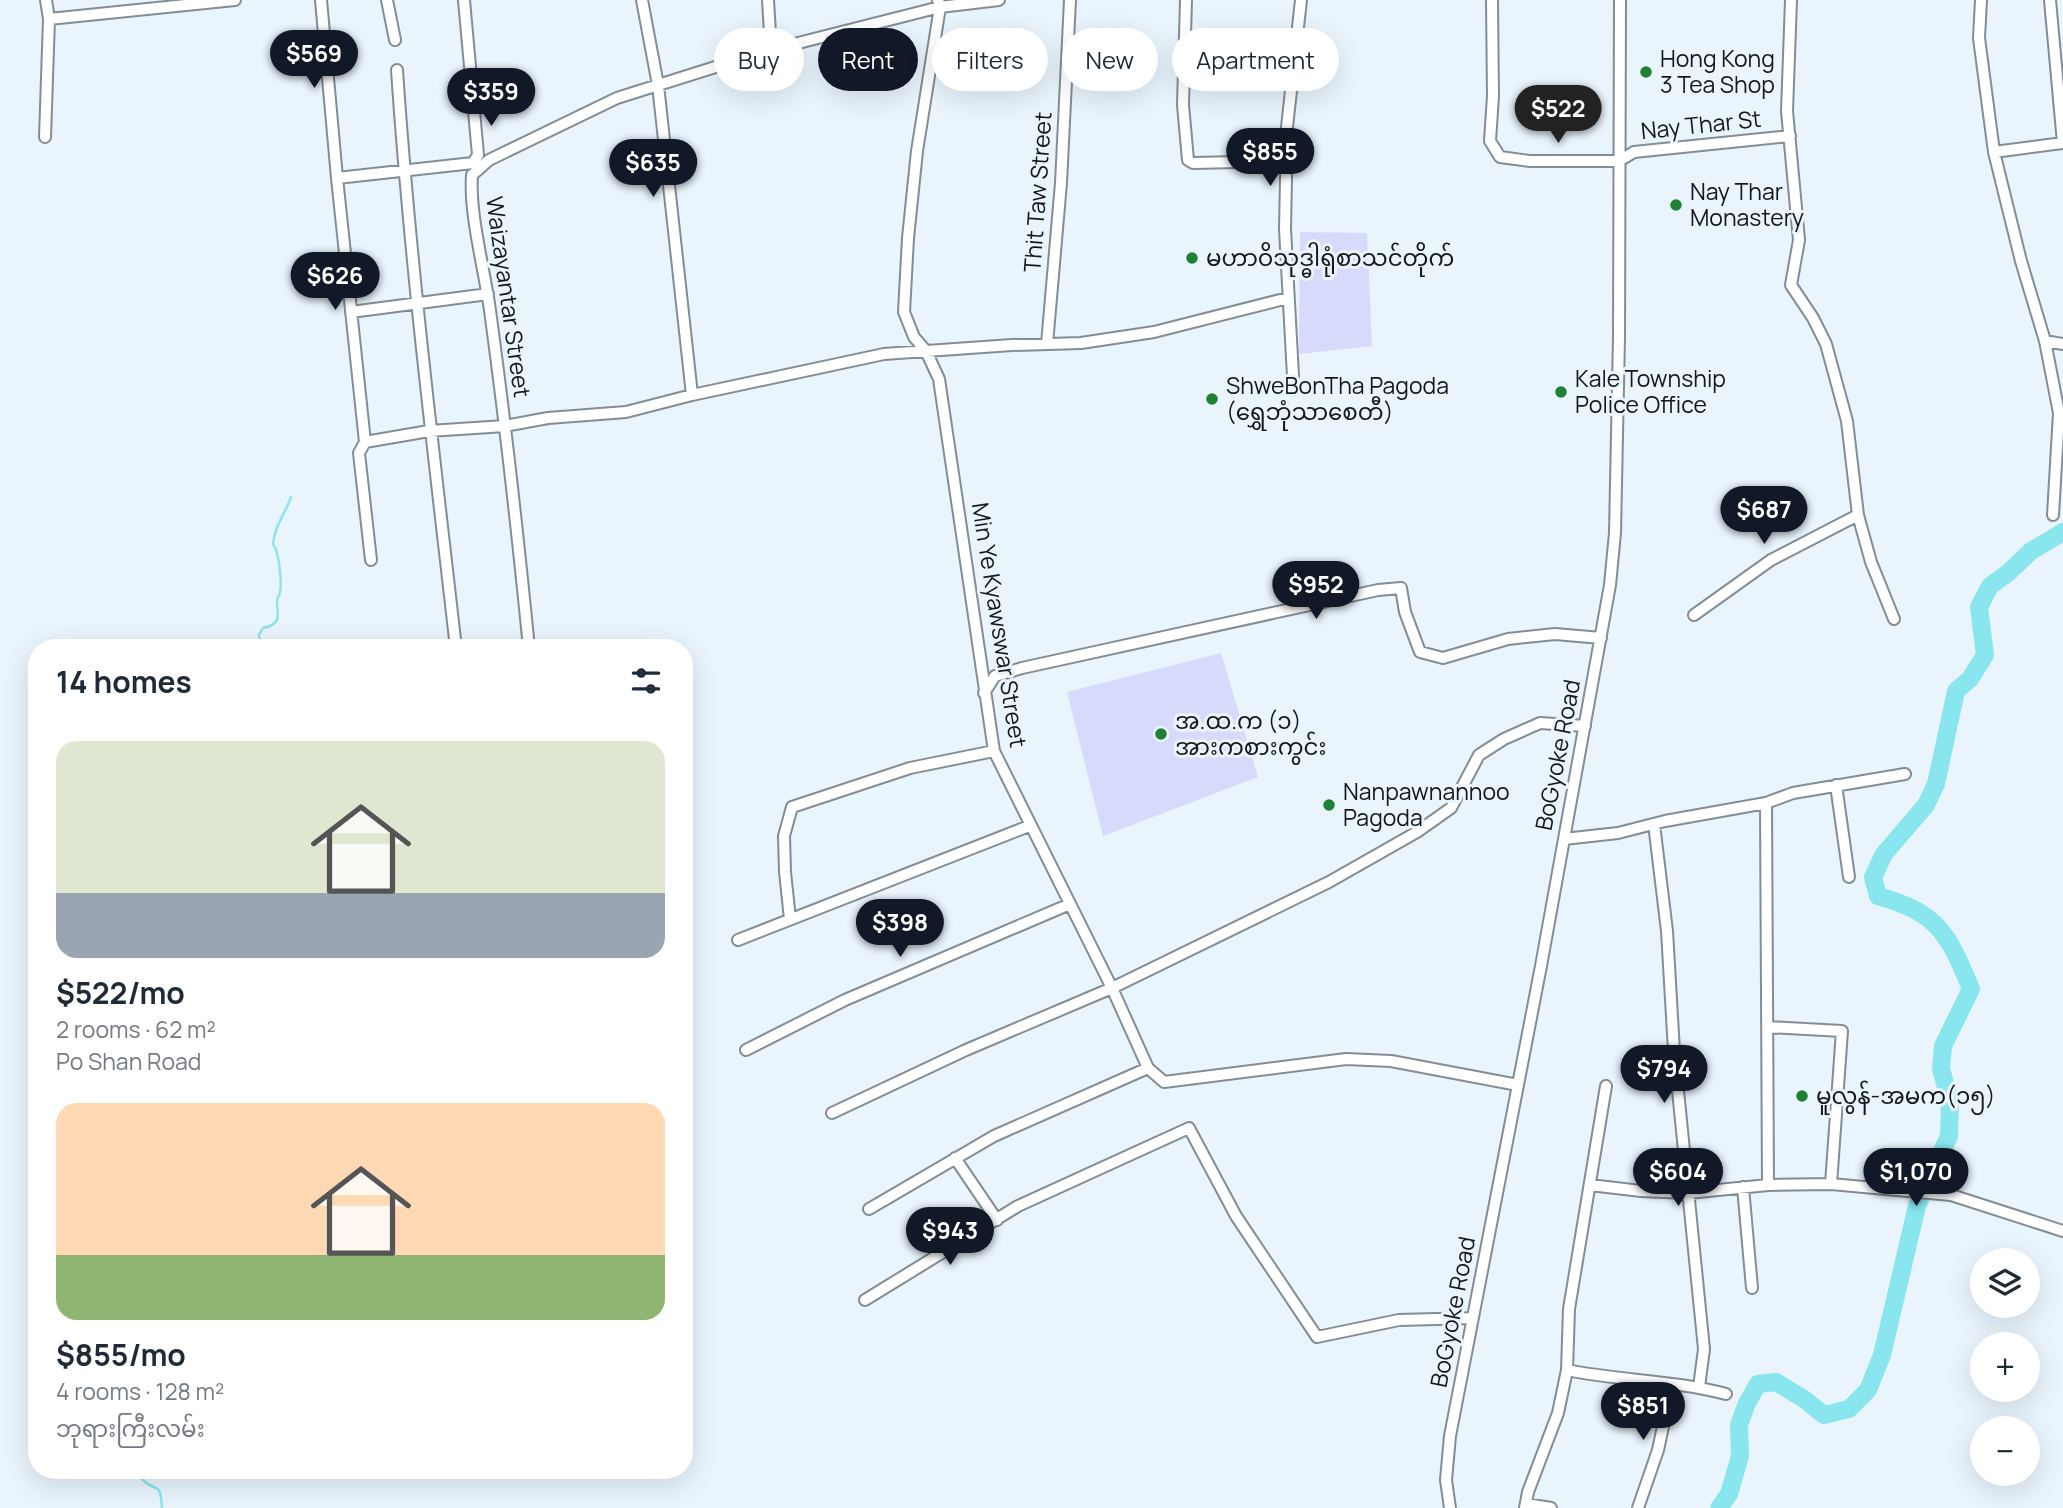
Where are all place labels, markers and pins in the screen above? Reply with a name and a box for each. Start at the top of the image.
pin: $569 [273,31,355,90]
place label: Hong Kong 3 Tea Shop [1660,42,1775,100]
marker: Hong Kong 3 Tea Shop [1638,64,1654,80]
pin: $359 [450,68,532,128]
pin: $522 [1517,86,1599,145]
pin: $855 [1229,128,1311,188]
pin: $635 [612,140,694,199]
place label: Nay Thar Monastery [1690,175,1804,233]
marker: Nay Thar Monastery [1668,197,1684,213]
place label: မဟာဝိသုဒ္ဓါရုံစာသင်တိုက် [1206,241,1454,278]
marker: မဟာဝိသုဒ္ဓါရုံစာသင်တိုက် [1184,250,1200,266]
pin: $626 [294,252,376,312]
place label: Kale Township Police Office [1575,362,1726,420]
place label: ShweBonTha Pagoda (ရွှေဘုံသာစေတီ) [1226,369,1449,431]
marker: Kale Township Police Office [1553,384,1569,400]
marker: ShweBonTha Pagoda (ရွှေဘုံသာစေတီ) [1204,391,1220,407]
pin: $687 [1723,486,1805,546]
pin: $952 [1275,562,1357,621]
place label: အ.ထ.က (၁) အားကစားကွင်း [1175,704,1327,765]
marker: အ.ထ.က (၁) အားကစားကွင်း [1153,726,1169,742]
place label: Nanpawnannoo Pagoda [1343,775,1510,833]
marker: Nanpawnannoo Pagoda [1321,797,1337,813]
pin: $398 [859,900,941,959]
pin: $794 [1623,1046,1705,1105]
place label: မူလွန်-အမက(၁၅) [1816,1079,1996,1115]
marker: မူလွန်-အမက(၁၅) [1794,1088,1810,1104]
pin: $604 [1637,1148,1719,1208]
pin: $1,070 [1859,1148,1973,1208]
pin: $943 [909,1208,991,1267]
pin: $851 [1602,1382,1684,1442]

